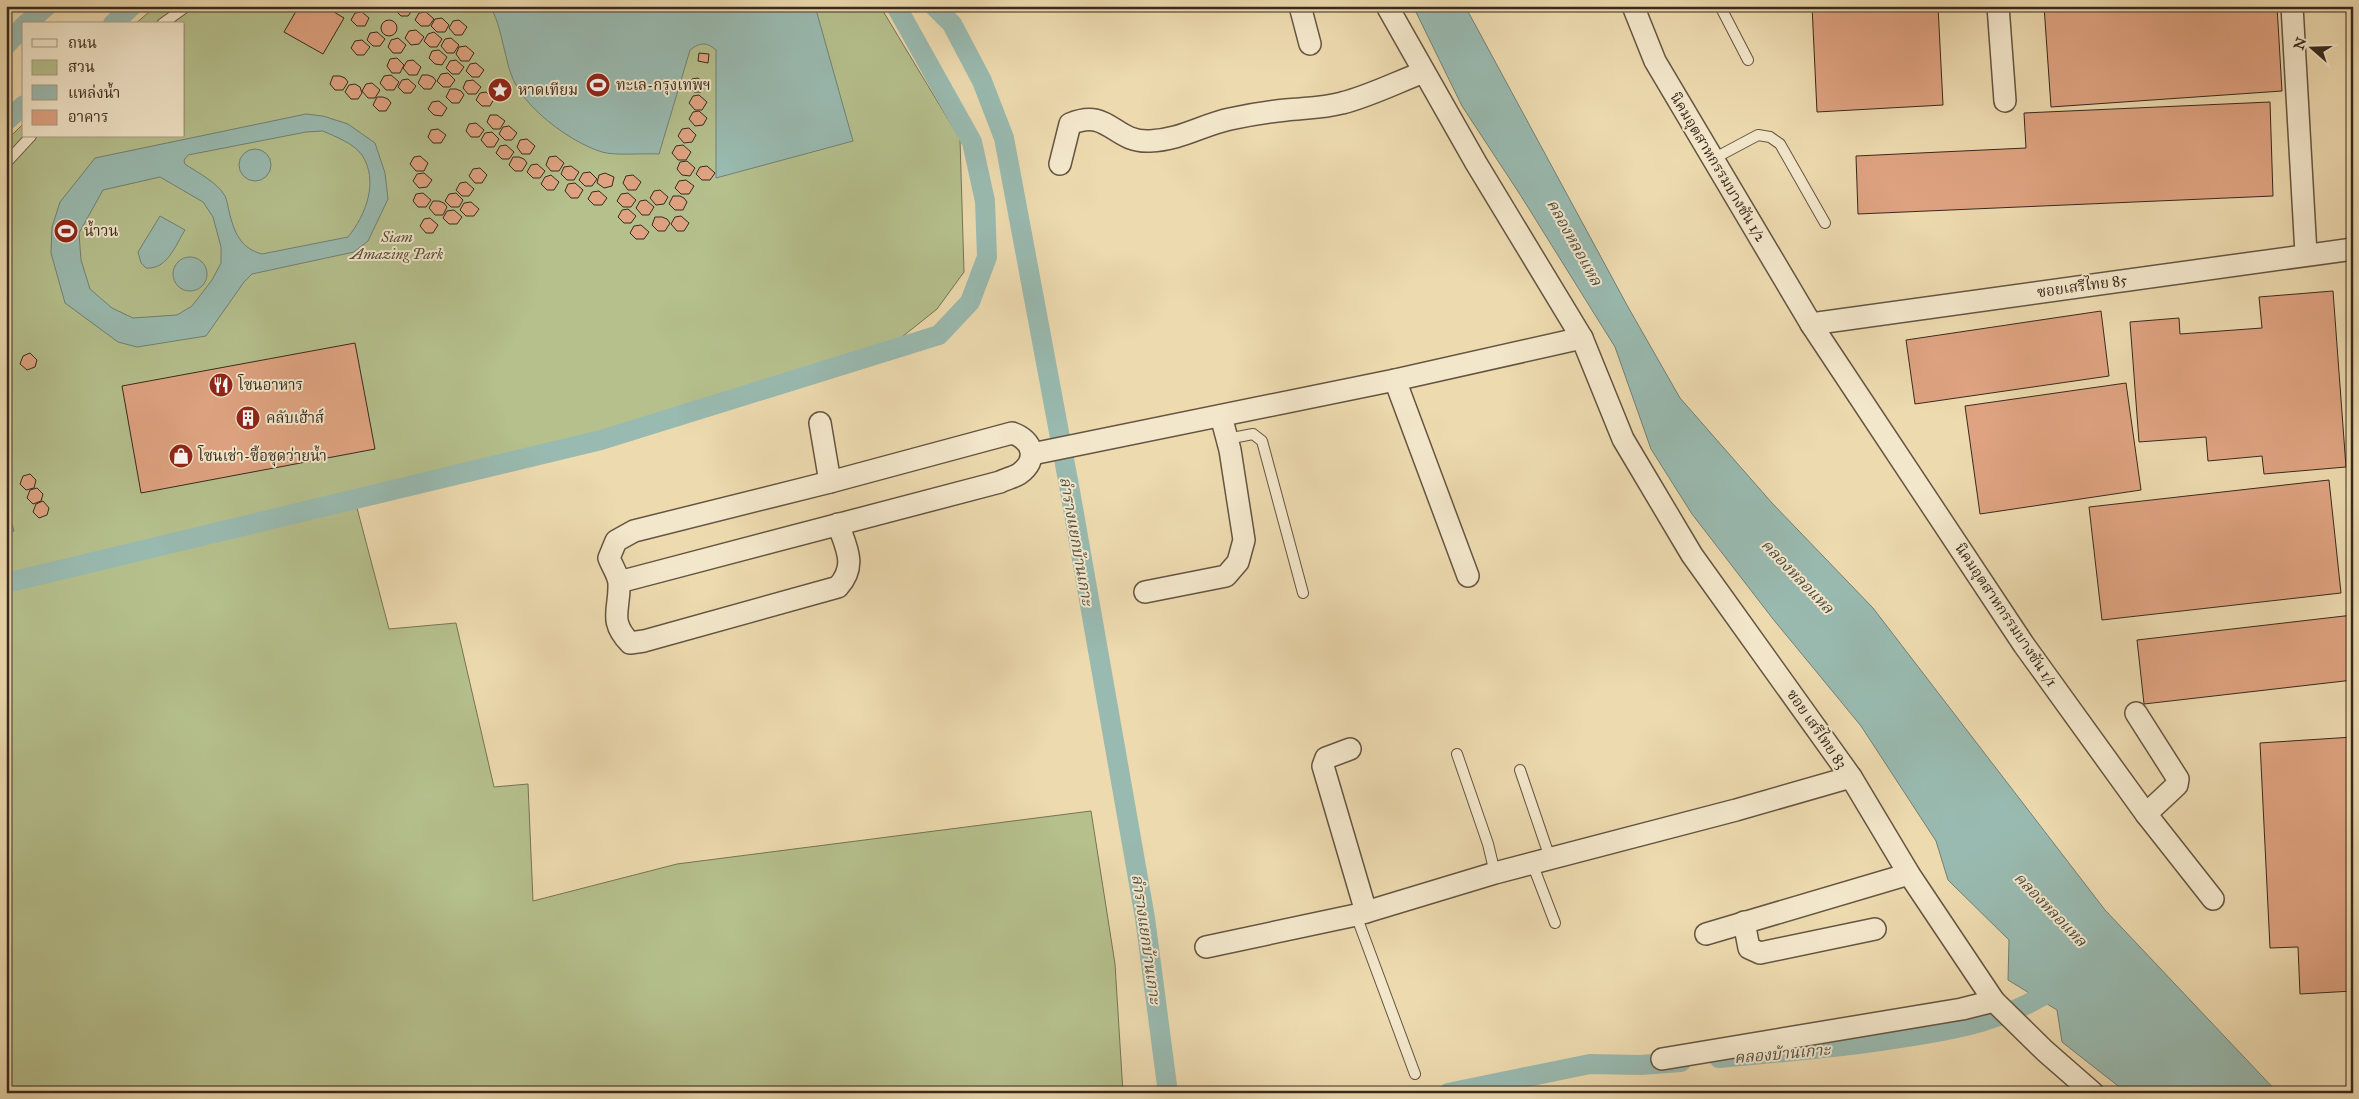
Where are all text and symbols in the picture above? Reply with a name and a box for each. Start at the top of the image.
legend [22,22,185,138]
north arrow [2286,22,2336,72]
text: ถนน [68,34,97,52]
text: N [2290,35,2310,52]
text: สวน [68,58,95,76]
sports icon: ทะเล-กรุงเทพฯ [585,72,611,98]
place label: ทะเล-กรุงเทพฯ [616,76,711,96]
place icon: หาดเทียม [487,77,513,103]
place label: หาดเทียม [518,81,578,99]
text: แหล่งน้ำ [68,82,120,102]
street label: นิคมอุตสาหกรรมบางชัน 1/2 [1665,89,1770,246]
text: อาคาร [68,108,108,126]
water label: คลองหลอแหล [1543,196,1606,289]
sports icon: น้ำวน [53,218,79,244]
place label: น้ำวน [84,220,118,240]
park label: Siam Amazing Park [349,228,444,263]
street label: ซอยเสรีไทย 85 [2036,269,2128,301]
restaurant icon: โซนอาหาร [208,372,234,398]
place label: โซนอาหาร [237,374,303,394]
building icon: คลับเฮ้าส์ [235,405,261,431]
place label: คลับเฮ้าส์ [266,408,324,427]
shop icon: โซนเช่า-ซื้อชุดว่ายน้ำ [168,443,194,469]
place label: โซนเช่า-ซื้อชุดว่ายน้ำ [197,445,327,467]
water label: ลำรางแยกบ้านเกาะ [1056,475,1097,608]
water label: คลองหลอแหล [1757,535,1838,618]
street label: นิคมอุตสาหกรรมบางชัน 1/1 [1950,540,2061,691]
street label: ซอย เสรีไทย 83 [1783,685,1853,772]
water label: คลองหลอแหล [2010,868,2091,951]
water label: ลำรางแยกบ้านเกาะ [1128,873,1165,1006]
water label: คลองบ้านเกาะ [1733,1040,1832,1067]

